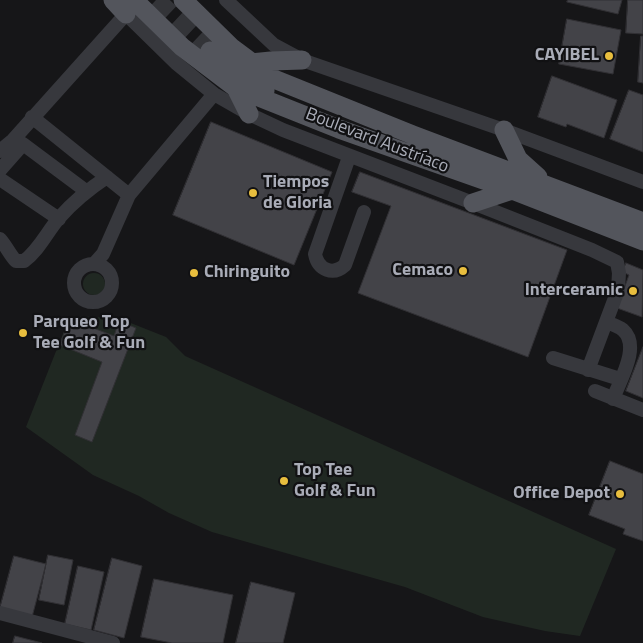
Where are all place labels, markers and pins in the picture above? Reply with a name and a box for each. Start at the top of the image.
place label: CAYIBEL [535,45,599,67]
marker: CAYIBEL [603,50,615,62]
place label: Tiempos de Gloria [263,172,332,214]
marker: Tiempos de Gloria [247,187,259,199]
place label: Cemaco [392,260,453,282]
place label: Chiringuito [204,262,290,284]
marker: Cemaco [457,265,469,277]
marker: Chiringuito [188,267,200,279]
place label: Interceramic [525,280,623,302]
marker: Interceramic [627,285,639,297]
place label: Parqueo Top Tee Golf & Fun [33,312,145,354]
marker: Parqueo Top Tee Golf & Fun [17,327,29,339]
place label: Top Tee Golf & Fun [294,460,376,502]
marker: Top Tee Golf & Fun [278,475,290,487]
place label: Office Depot [513,483,610,505]
marker: Office Depot [614,488,626,500]

